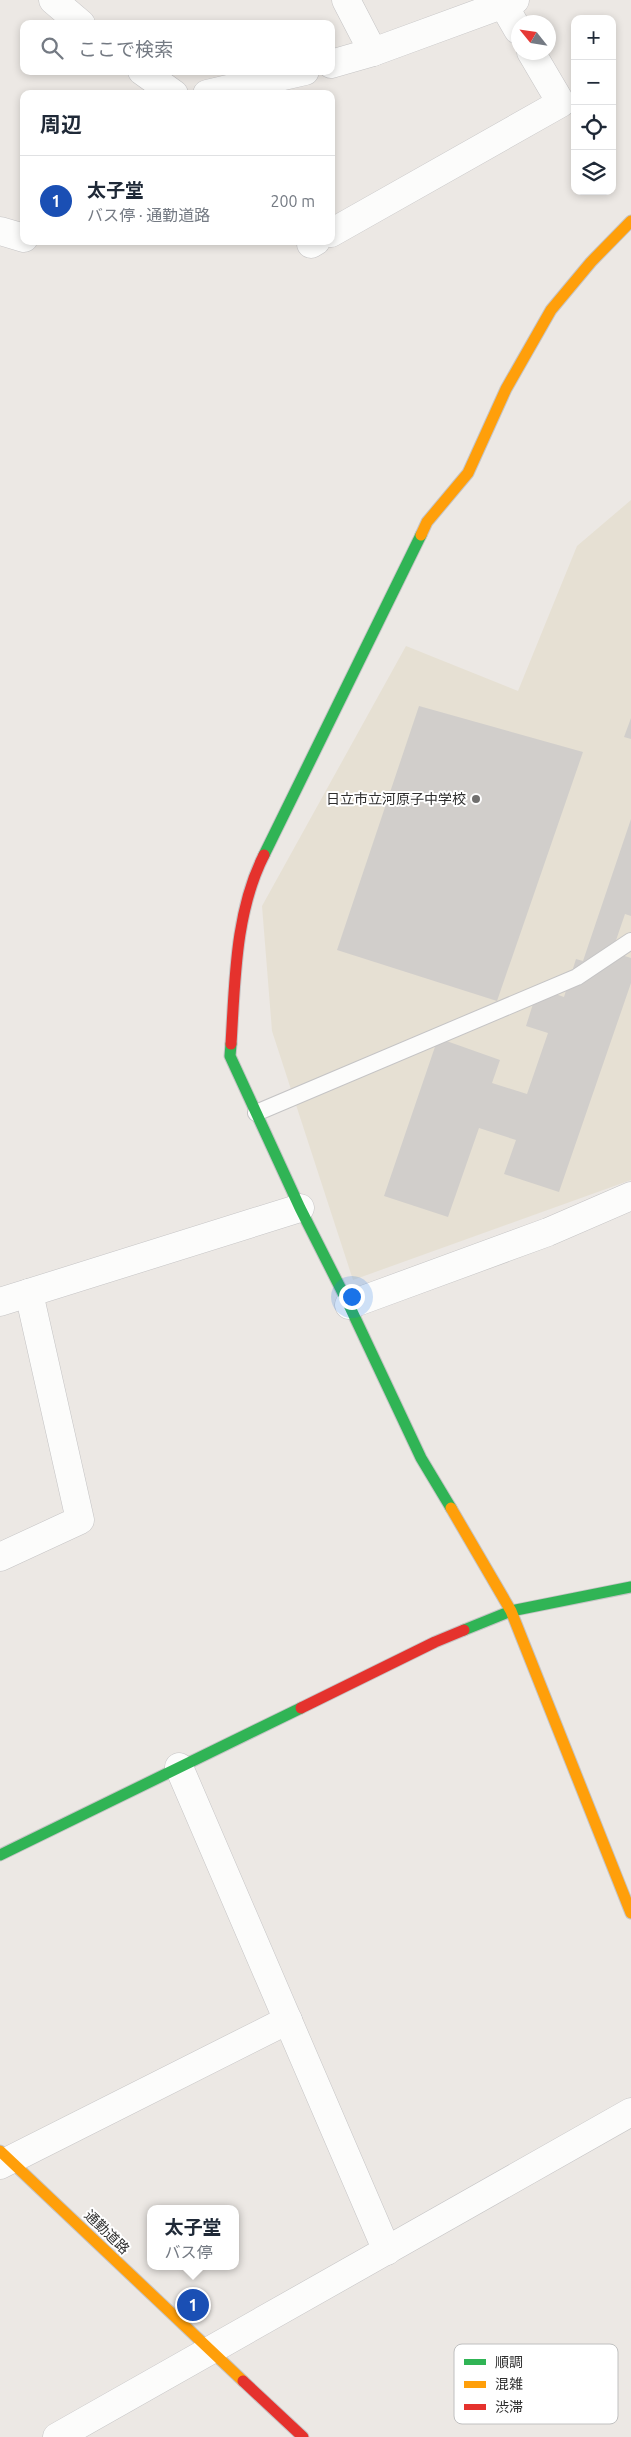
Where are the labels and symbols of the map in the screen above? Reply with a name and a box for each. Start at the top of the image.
north arrow [511,15,556,60]
place label: 日立市立河原子中学校 [326,791,466,807]
marker: 日立市立河原子中学校 [470,793,482,805]
your location [339,1284,365,1310]
street label: 通勤道路 [81,2207,133,2257]
pin: 1 [177,2286,209,2324]
legend [454,2344,618,2424]
text: 順調 [495,2354,523,2370]
text: 混雑 [495,2376,523,2392]
text: 渋滞 [495,2399,523,2415]

